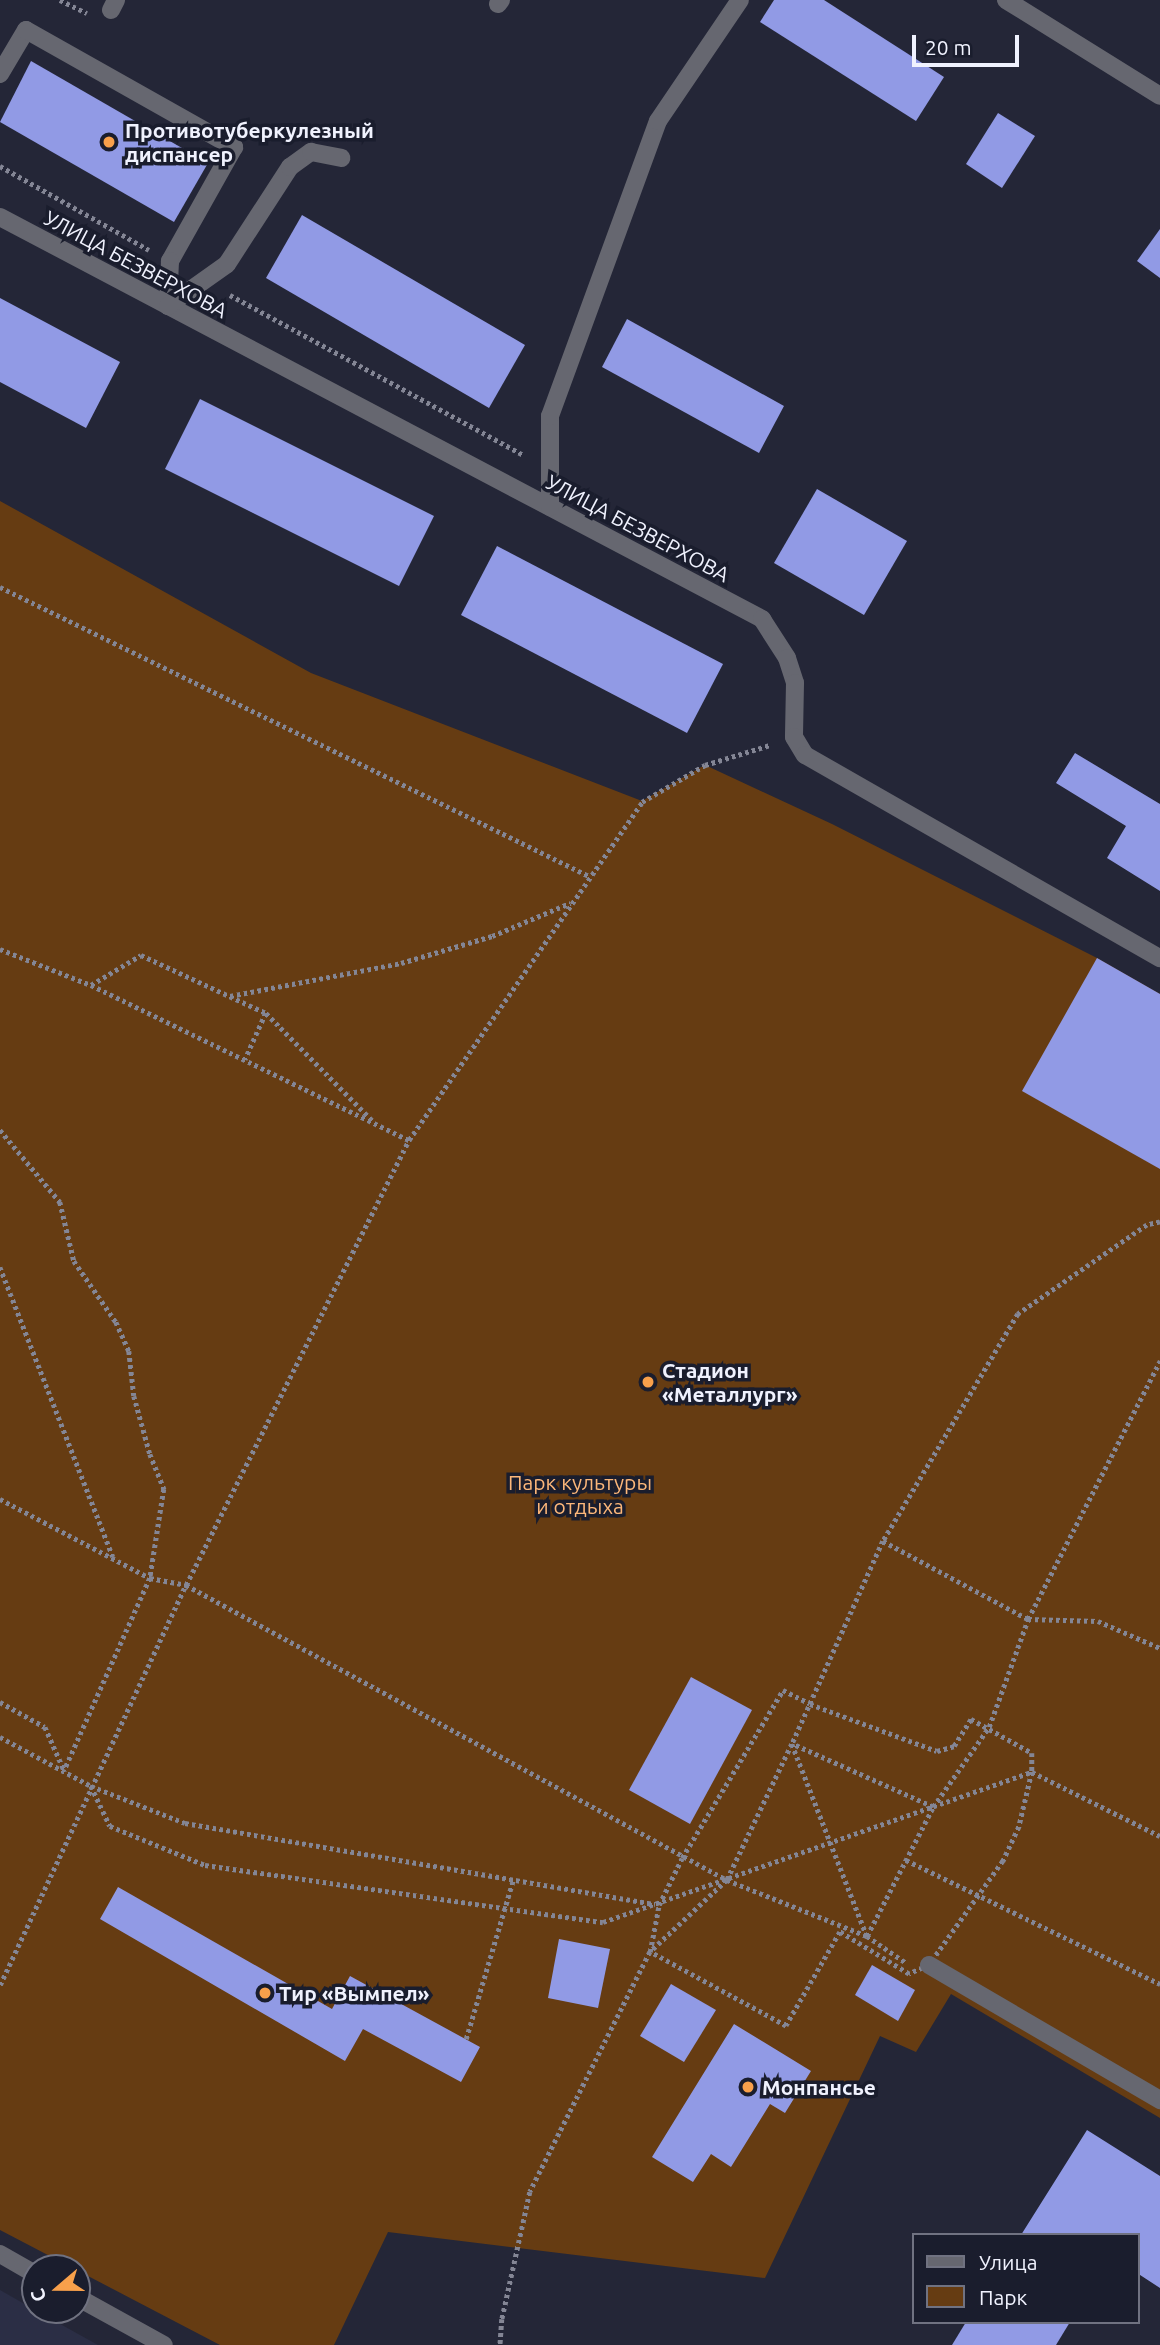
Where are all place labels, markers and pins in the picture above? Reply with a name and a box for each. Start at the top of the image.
place label: Противотуберкулезный диспансер [125,117,374,167]
marker: Противотуберкулезный диспансер [99,132,119,152]
place label: Стадион «Металлург» [662,1357,798,1407]
marker: Стадион «Металлург» [640,1374,656,1390]
place label: Тир «Вымпел» [279,1980,429,2006]
marker: Тир «Вымпел» [257,1985,273,2001]
place label: Монпансье [762,2074,876,2100]
marker: Монпансье [740,2079,756,2095]

